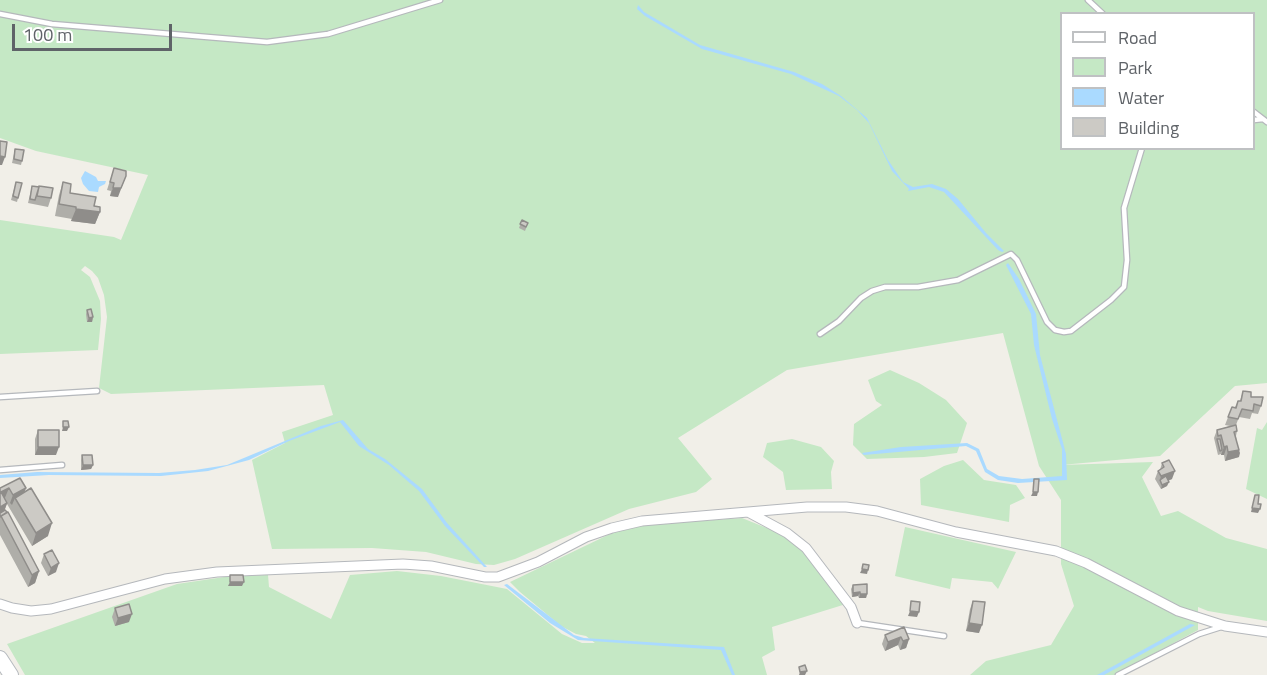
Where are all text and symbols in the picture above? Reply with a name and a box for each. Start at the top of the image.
scale bar [15,12,176,50]
legend [1060,12,1255,150]
text: 100 m [23,21,72,48]
text: Road [1118,24,1157,51]
text: Park [1118,54,1152,81]
text: Water [1118,84,1164,111]
text: Building [1118,114,1179,141]

